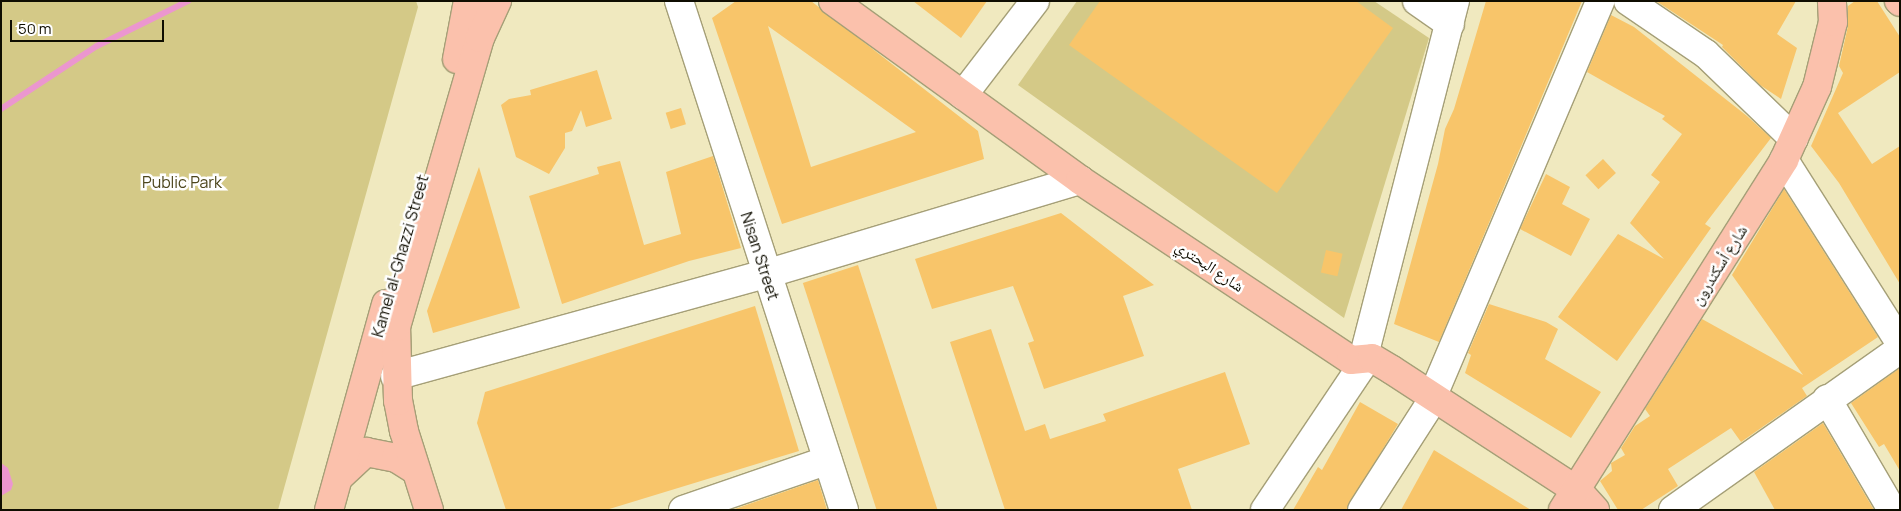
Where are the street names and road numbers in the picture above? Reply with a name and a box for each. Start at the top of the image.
street label: Kamel al-Ghazzi Street [368,173,432,339]
street label: Nisan Street [737,209,783,303]
street label: شارع أسكندرون [1687,221,1751,309]
street label: شارع البحتري [1172,236,1248,296]

